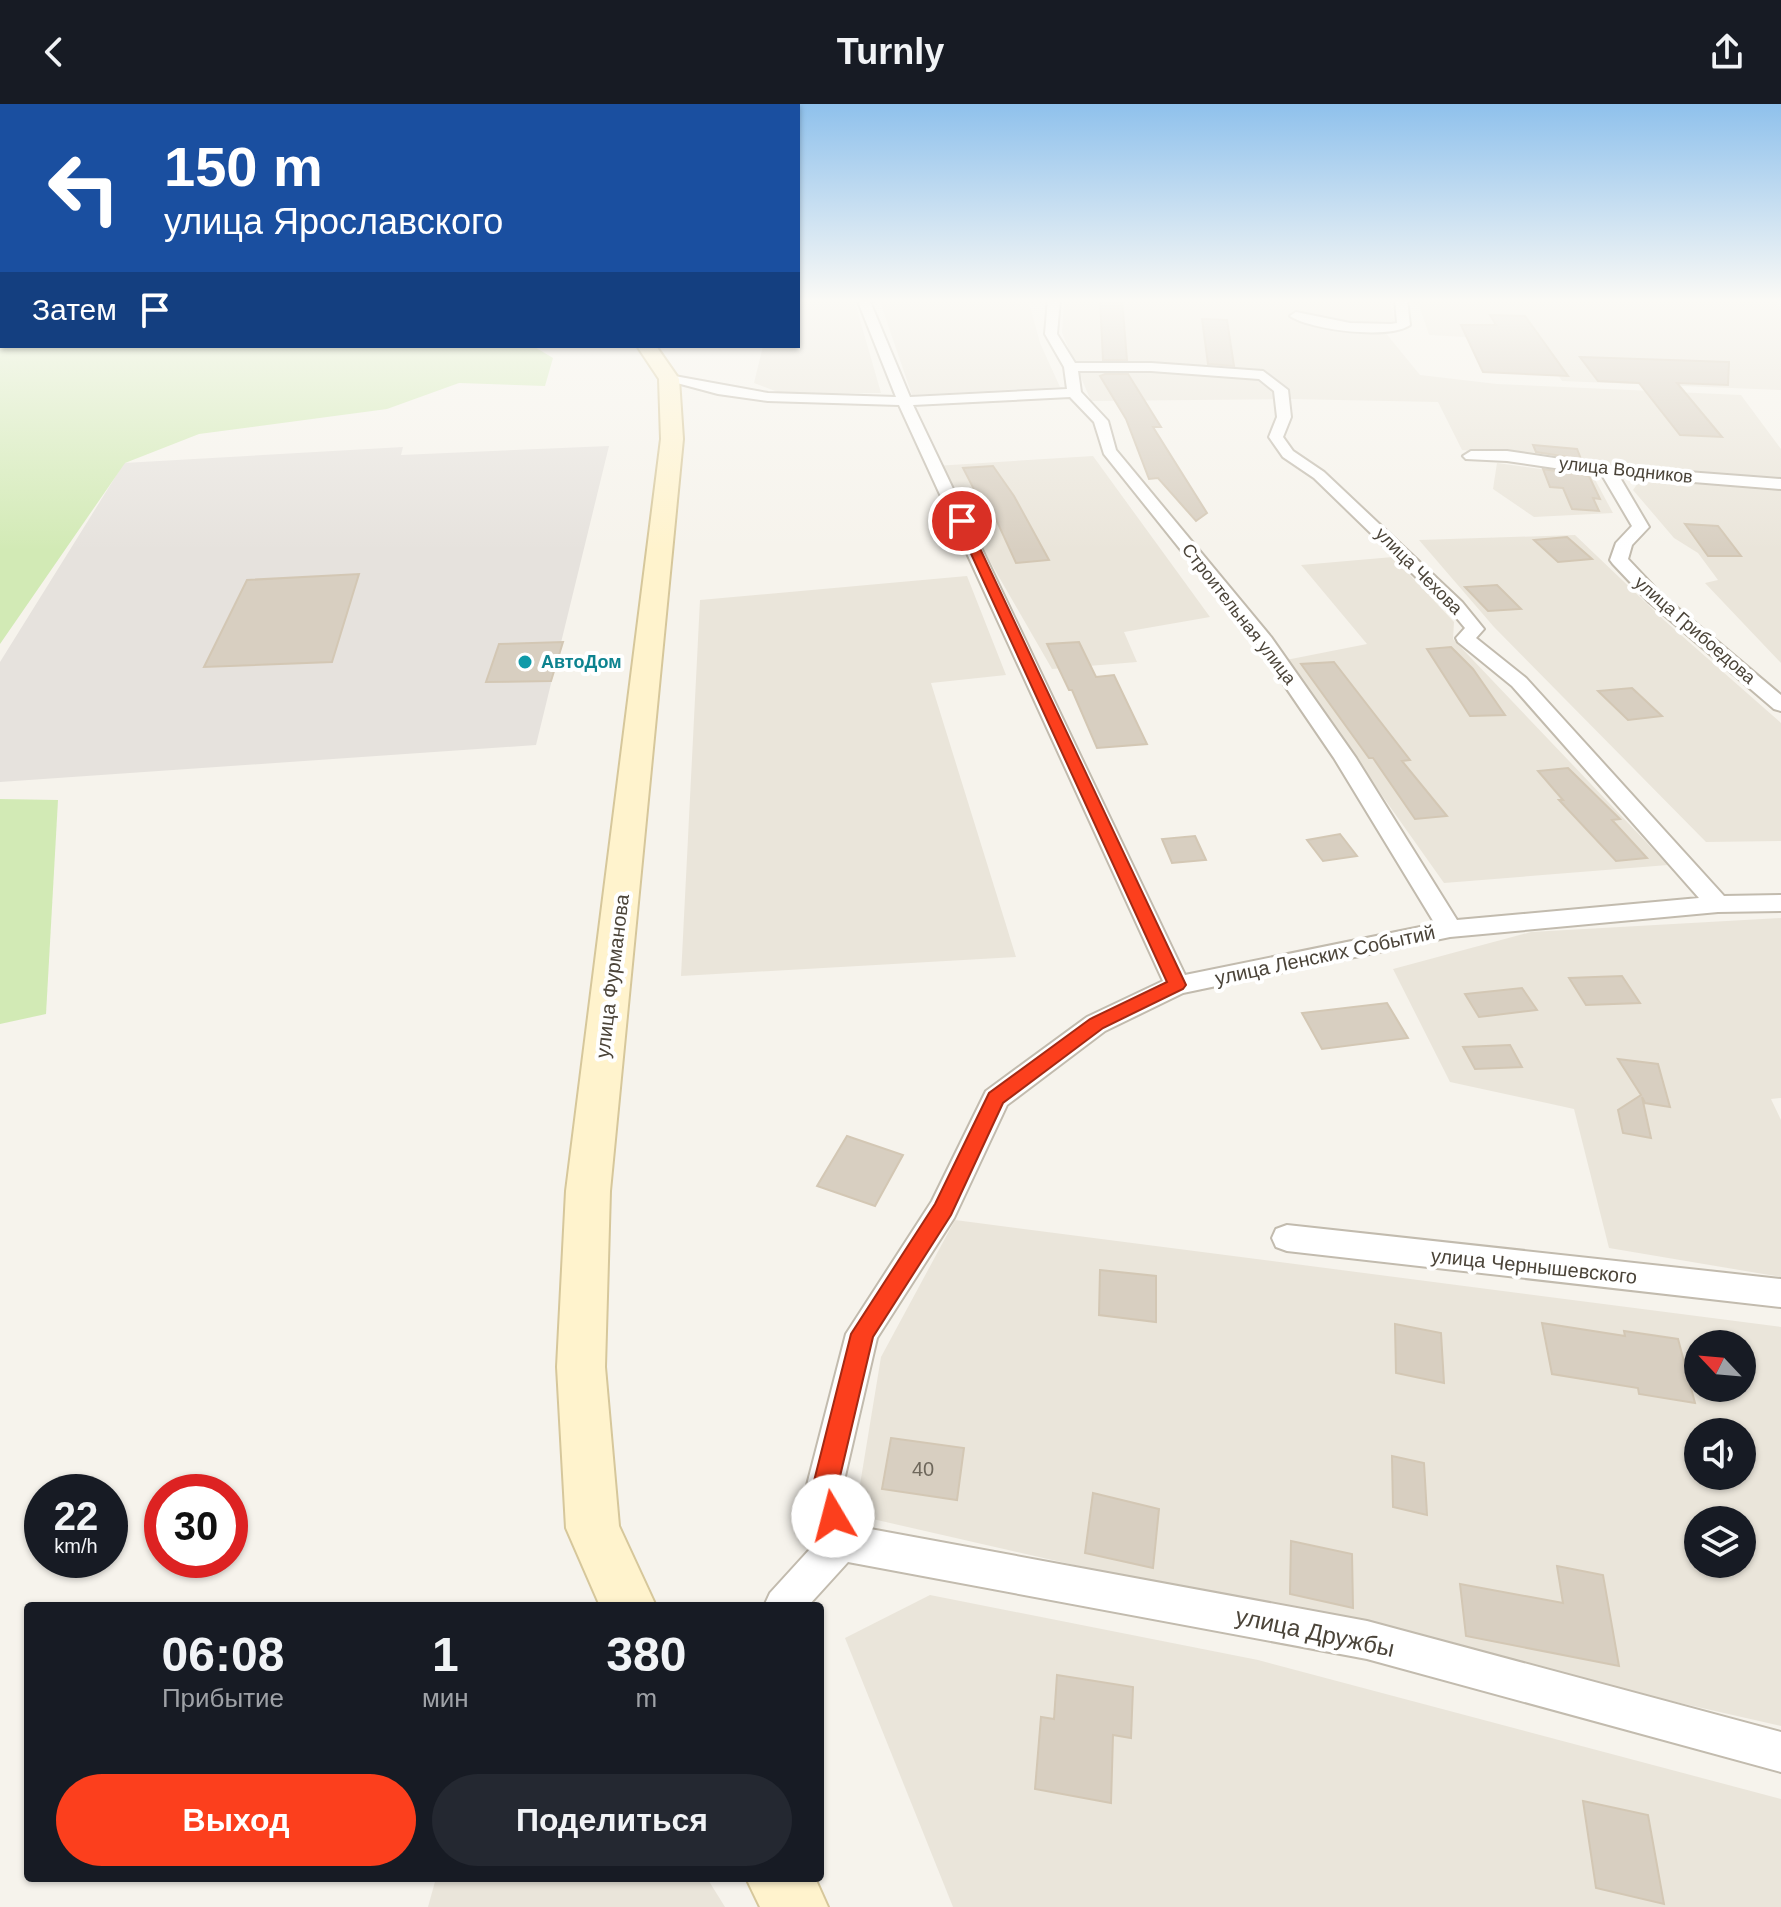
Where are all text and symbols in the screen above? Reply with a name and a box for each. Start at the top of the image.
icon: back [32,30,76,74]
icon: share [1705,30,1749,74]
text: Turnly [837,31,944,72]
text: 150 m [164,135,323,198]
icon: left [32,136,136,240]
text: улица Ярославского [164,201,503,242]
icon: arrive [133,288,177,332]
text: Затем [32,293,117,326]
street label: улица Водников [1558,453,1694,487]
pin [928,487,996,555]
icon: arrive [940,499,984,543]
street label: улица Чехова [1372,524,1467,619]
street label: Строительная улица [1178,540,1301,689]
street label: улица Грибоедова [1631,572,1760,688]
place label: АвтоДом [541,652,622,672]
marker: АвтоДом [516,653,534,671]
street label: улица Фурманова [591,892,633,1059]
street label: улица Ленских Событий [1213,921,1437,989]
street label: улица Чернышевского [1430,1244,1638,1288]
north arrow [1684,1330,1756,1402]
map controls [1684,1330,1756,1578]
button: sound [1684,1418,1756,1490]
house number: 40 [912,1458,934,1480]
speed limit sign: 30 [144,1474,248,1578]
position arrow [791,1474,875,1558]
text: 22 [54,1494,98,1538]
button: layers [1684,1506,1756,1578]
text: km/h [54,1535,98,1557]
street label: улица Дружбы [1233,1602,1397,1662]
text: 06:08 [162,1628,284,1681]
text: 1 [432,1628,459,1681]
text: 380 [606,1628,686,1681]
text: Прибытие [162,1683,284,1713]
text: мин [422,1683,469,1713]
text: m [636,1683,657,1713]
button: Выход [56,1774,416,1866]
button: Поделиться [432,1774,792,1866]

